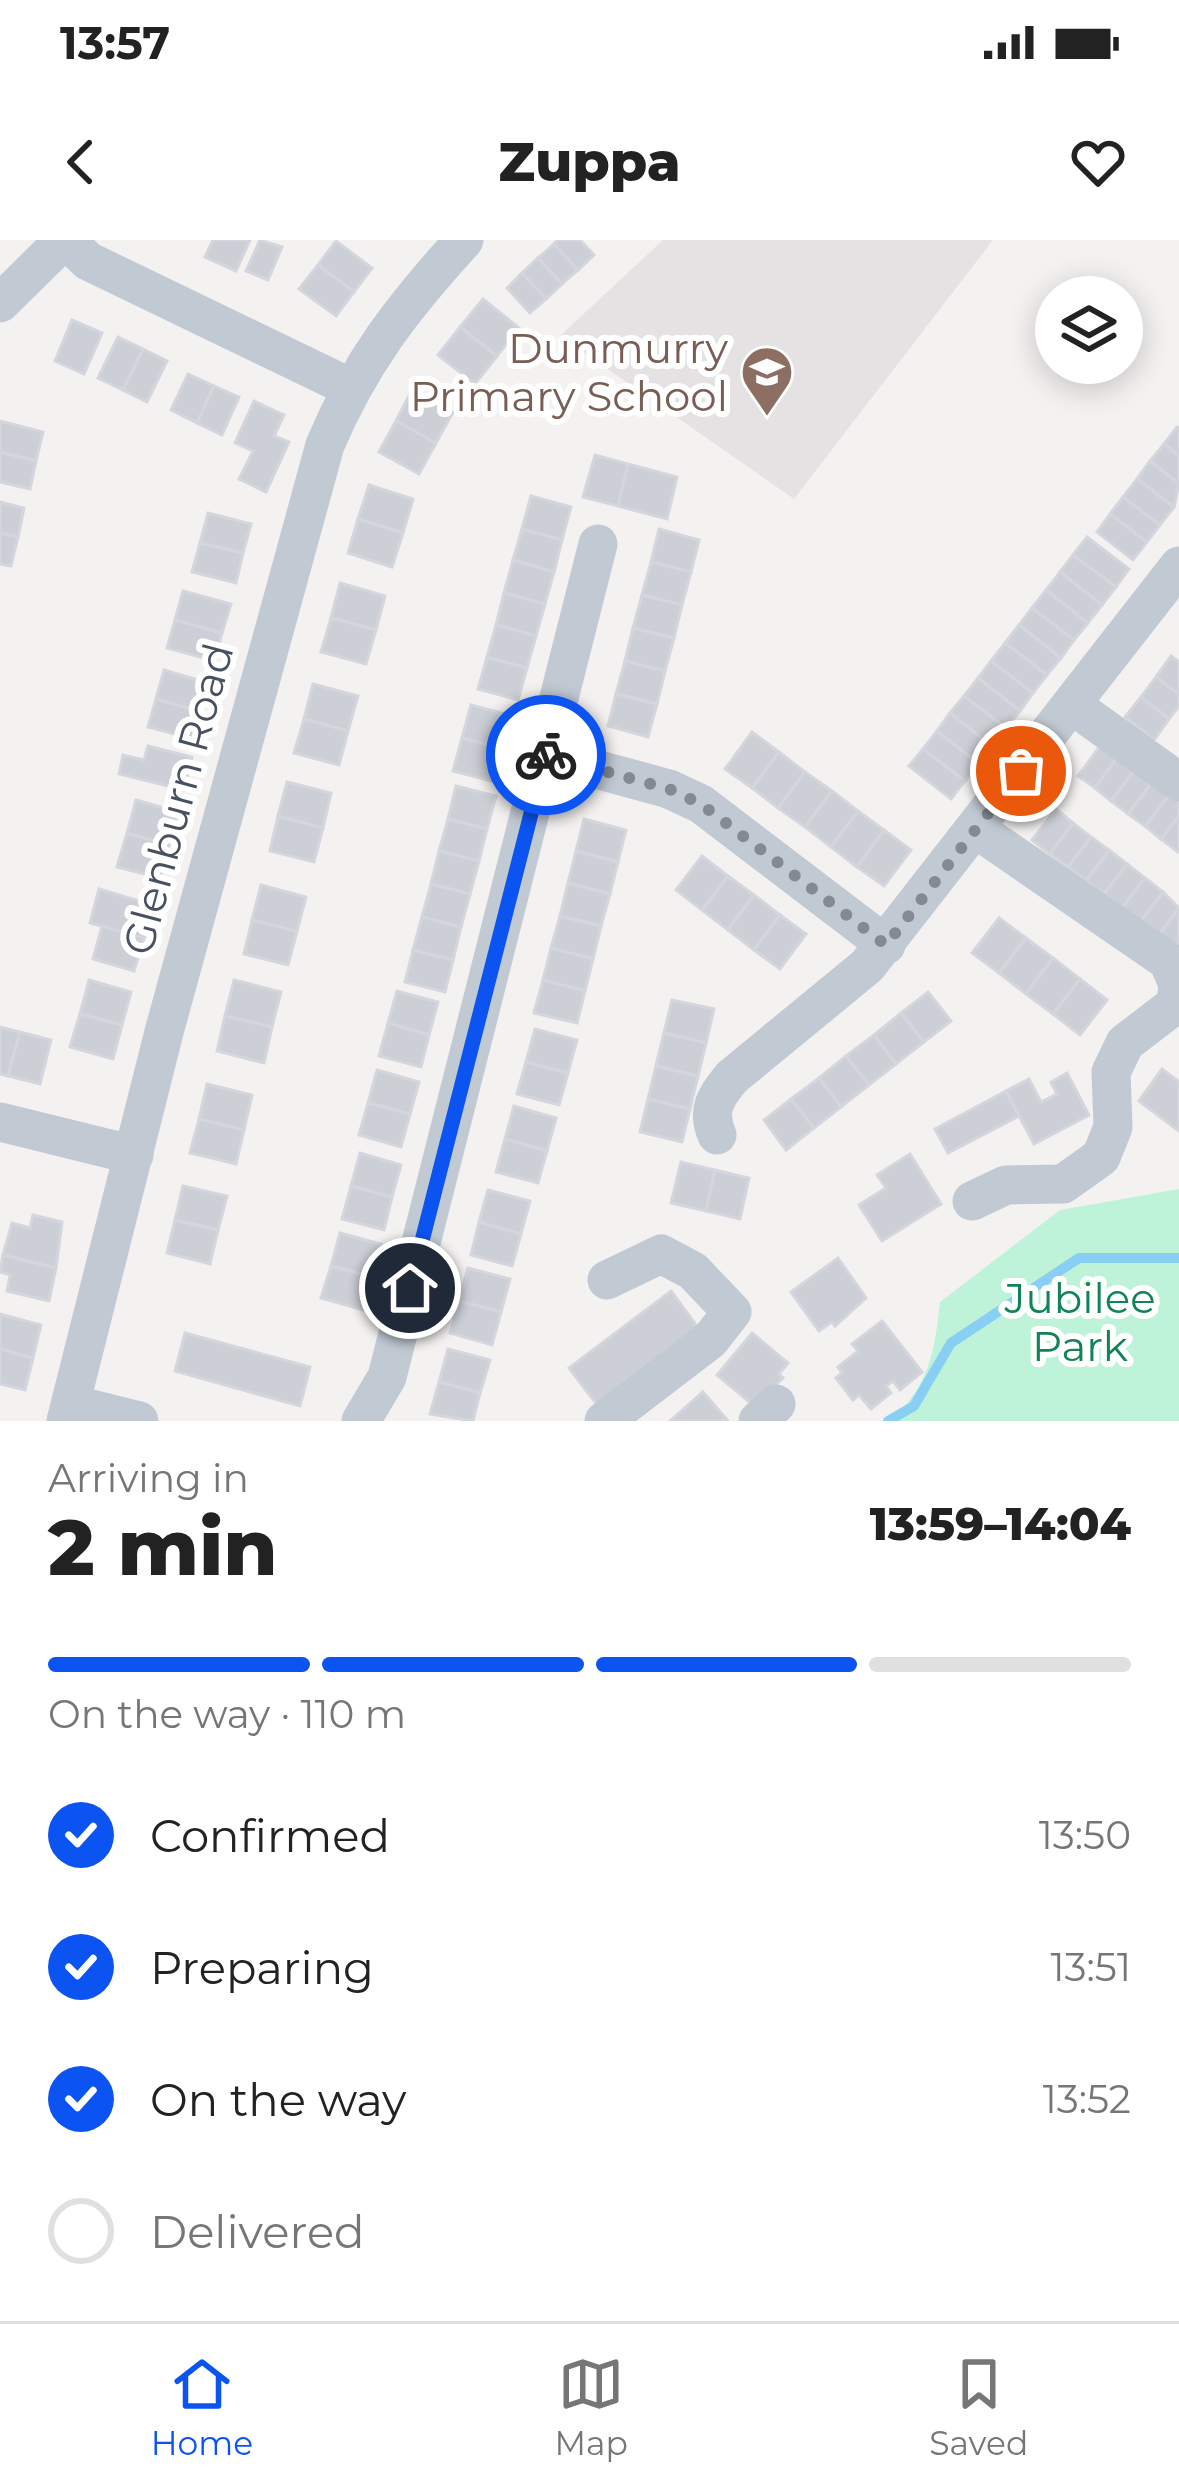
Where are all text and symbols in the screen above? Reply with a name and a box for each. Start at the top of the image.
text: 13:57 [60,15,170,70]
icon: back [48,129,114,195]
text: Zuppa [498,129,681,195]
icon: heart [1065,129,1131,195]
map controls [1035,276,1143,384]
button: layers [1035,276,1143,384]
place label: Dunmurry Primary School [410,322,728,422]
school or university icon: Dunmurry Primary School [739,344,795,418]
street label: Glenburn Road [111,638,245,960]
courier [486,695,606,815]
pin [970,720,1072,822]
icon: bike [513,722,579,788]
icon: bag [988,738,1054,804]
pin [359,1237,461,1339]
icon: home [377,1255,443,1321]
park label: Jubilee Park [1003,1272,1156,1372]
text: Arriving in [48,1454,249,1502]
text: 13:59–14:04 [870,1496,1131,1551]
text: 2 min [48,1499,278,1595]
text: On the way · 110 m [48,1690,406,1738]
icon: check [48,1802,114,1868]
text: Confirmed [150,1808,390,1863]
text: 13:50 [1039,1811,1131,1859]
icon: check [48,1934,114,2000]
text: Preparing [150,1940,374,1995]
text: 13:51 [1051,1943,1131,1991]
icon: check [48,2066,114,2132]
text: On the way [150,2072,406,2127]
text: 13:52 [1043,2075,1131,2123]
text: Delivered [150,2204,365,2259]
tab: Home [151,2351,253,2463]
tab: Map [554,2351,628,2463]
tab: Saved [929,2351,1028,2463]

